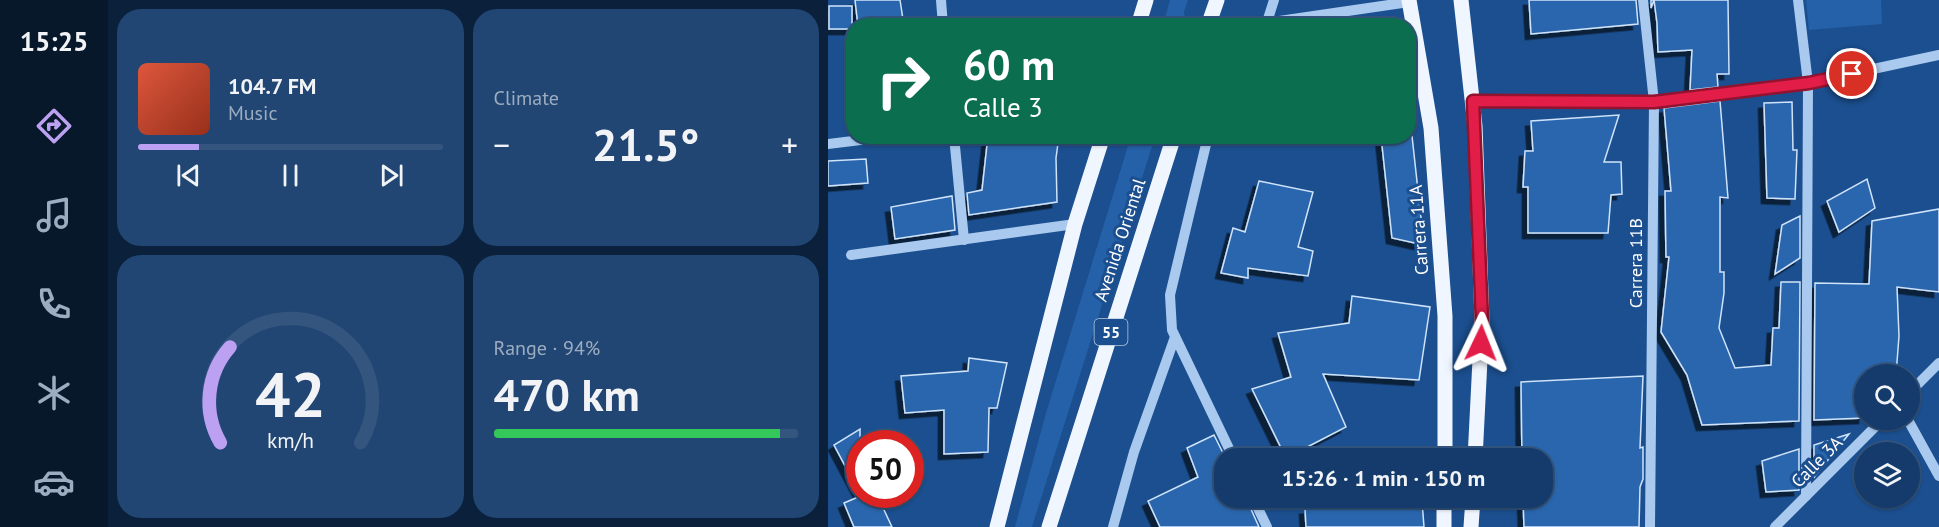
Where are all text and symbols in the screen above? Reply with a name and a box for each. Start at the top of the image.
text: 15:25 [20,24,88,58]
text: 60 m [963,37,1055,92]
icon: right [864,42,942,120]
pin [1826,48,1877,99]
icon: arrive [1835,57,1868,90]
text: 104.7 FM [228,72,316,100]
text: Climate [494,85,559,111]
text: Calle 3 [963,90,1043,124]
text: Music [228,100,277,126]
icon: directions [33,105,75,147]
text: 21.5° [592,115,699,173]
text: − [494,123,510,166]
text: + [781,123,798,166]
icon: previous [172,159,205,192]
icon: pause [274,159,307,192]
icon: next [375,159,408,192]
street label: Avenida Oriental [1089,175,1150,304]
street label: Carrera 11A [1404,184,1433,276]
icon: music [33,194,75,236]
street label: Carrera 11B [1624,218,1647,308]
icon: phone [33,283,75,325]
position arrow [1449,311,1513,375]
road number: 55 [1094,319,1128,345]
text: Range · 94% [494,335,600,361]
text: 42 [255,353,326,434]
map controls [1854,364,1920,508]
button: search [1854,364,1920,430]
text: 470 km [494,365,640,423]
icon: climate [33,372,75,414]
text: km/h [267,427,314,455]
speed limit sign: 50 [846,430,924,508]
street label: Calle 3A [1786,431,1848,492]
button: layers [1854,442,1920,508]
icon: car [33,461,75,503]
text: 15:26 · 1 min · 150 m [1282,464,1485,492]

